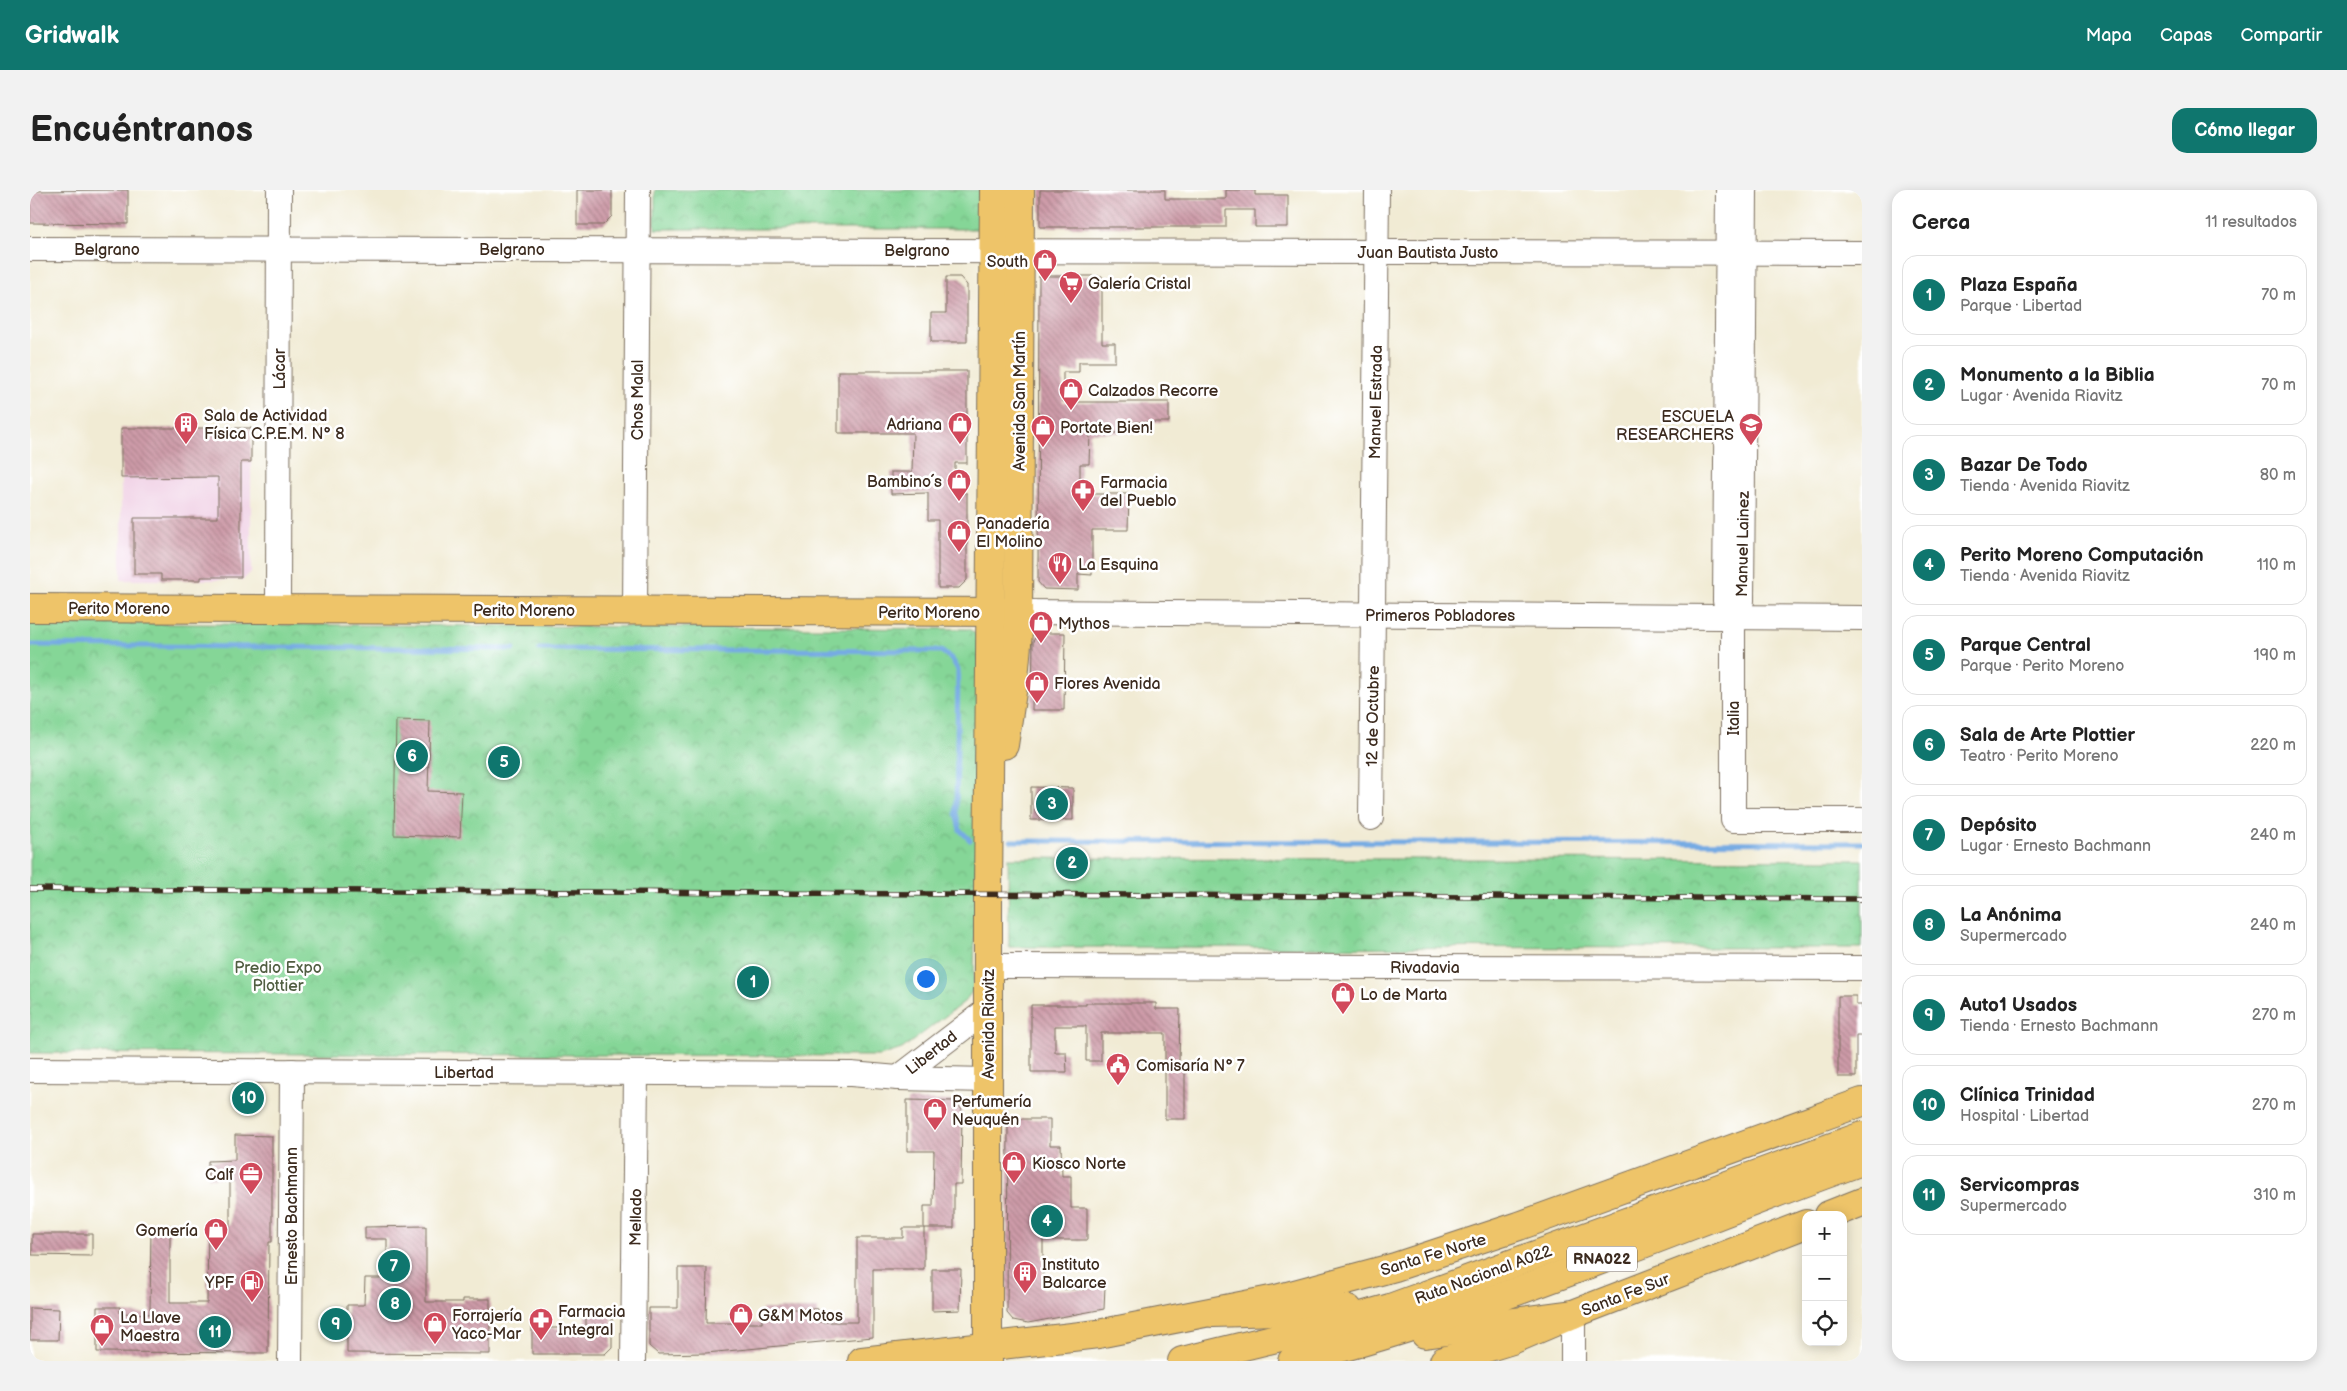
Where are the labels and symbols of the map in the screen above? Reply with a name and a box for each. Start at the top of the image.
street label: Belgrano [74,241,140,260]
street label: Belgrano [479,241,545,260]
street label: Belgrano [884,242,950,261]
street label: Juan Bautista Justo [1358,244,1498,263]
shop icon: South [1032,248,1058,282]
place label: South [987,253,1028,272]
supermarket icon: Galería Cristal [1058,270,1084,304]
place label: Galería Cristal [1088,275,1191,294]
street label: Avenida San Martín [1011,331,1030,471]
street label: Manuel Estrada [1366,345,1387,459]
street label: Lácar [271,348,290,390]
street label: Chos Malal [629,360,648,440]
shop icon: Calzados Recorre [1058,377,1084,411]
place label: Calzados Recorre [1088,382,1219,401]
place label: Sala de Actividad Física C.P.E.M. N° 8 [204,407,345,444]
place label: ESCUELA RESEARCHERS [1616,408,1734,445]
building icon: Sala de Actividad Física C.P.E.M. N° 8 [173,411,199,445]
shop icon: Adriana [947,411,973,445]
school or university icon: ESCUELA RESEARCHERS [1738,412,1764,446]
shop icon: Portate Bien! [1030,414,1056,448]
place label: Adriana [887,416,942,435]
place label: Portate Bien! [1060,419,1153,438]
shop icon: Bambino´s [946,468,972,502]
place label: Bambino´s [867,473,942,492]
place label: Farmacia del Pueblo [1100,474,1177,511]
pharmacy icon: Farmacia del Pueblo [1070,478,1096,512]
street label: Manuel Lainez [1733,491,1754,597]
place label: Panadería El Molino [976,515,1050,552]
shop icon: Panadería El Molino [946,519,972,553]
restaurant icon: La Esquina [1047,551,1073,585]
place label: La Esquina [1078,556,1159,575]
street label: Perito Moreno [68,600,170,619]
street label: Perito Moreno [473,602,575,621]
street label: Perito Moreno [878,604,980,623]
street label: Primeros Pobladores [1365,607,1515,626]
shop icon: Mythos [1028,610,1054,644]
place label: Mythos [1058,615,1110,634]
street label: 12 de Octubre [1363,665,1384,767]
shop icon: Flores Avenida [1024,670,1050,704]
place label: Flores Avenida [1054,675,1161,694]
street label: Italia [1725,701,1744,735]
pin: 6 [396,737,428,775]
pin: 5 [488,743,520,781]
pin: 3 [1036,785,1068,823]
pin: 2 [1056,844,1088,882]
park label: Predio Expo Plottier [234,959,322,996]
street label: Rivadavia [1390,959,1460,978]
pin: 1 [737,963,769,1001]
your location [913,966,939,992]
street label: Avenida Riavitz [980,969,999,1079]
shop icon: Lo de Marta [1330,981,1356,1015]
place label: Lo de Marta [1360,986,1447,1005]
street label: Libertad [902,1027,961,1079]
public building icon: Comisaría N° 7 [1105,1052,1131,1086]
place label: Comisaría N° 7 [1136,1057,1245,1076]
street label: Libertad [434,1064,494,1083]
pin: 10 [232,1079,264,1117]
place label: Perfumería Neuquén [952,1093,1032,1130]
shop icon: Perfumería Neuquén [922,1097,948,1131]
street label: Ernesto Bachmann [283,1147,302,1285]
shop icon: Kiosco Norte [1001,1150,1027,1184]
place label: Kiosco Norte [1032,1155,1126,1174]
office icon: Calf [238,1161,264,1195]
place label: Calf [205,1166,234,1185]
street label: Mellado [626,1188,647,1246]
pin: 4 [1031,1202,1063,1240]
shop icon: Gomería [203,1217,229,1251]
place label: Gomería [136,1222,198,1241]
street label: Santa Fe Norte [1378,1230,1489,1281]
street label: Ruta Nacional A022 [1412,1242,1555,1309]
road number: RNA022 [1567,1246,1637,1272]
pin: 7 [378,1247,410,1285]
place label: Instituto Balcarce [1042,1256,1107,1293]
building icon: Instituto Balcarce [1012,1260,1038,1294]
fuel station icon: YPF [239,1269,265,1303]
street label: Santa Fe Sur [1579,1270,1672,1321]
place label: YPF [204,1274,234,1293]
pin: 8 [379,1285,411,1323]
shop icon: G&M Motos [728,1302,754,1336]
place label: Farmacia Integral [558,1303,626,1340]
pin: 9 [320,1305,352,1343]
place label: Forrajería Yaco-Mar [451,1307,522,1344]
pharmacy icon: Farmacia Integral [528,1307,554,1341]
place label: G&M Motos [758,1307,843,1326]
place label: La Llave Maestra [120,1309,181,1346]
shop icon: Forrajería Yaco-Mar [422,1311,448,1345]
shop icon: La Llave Maestra [89,1313,115,1347]
pin: 11 [199,1313,231,1351]

